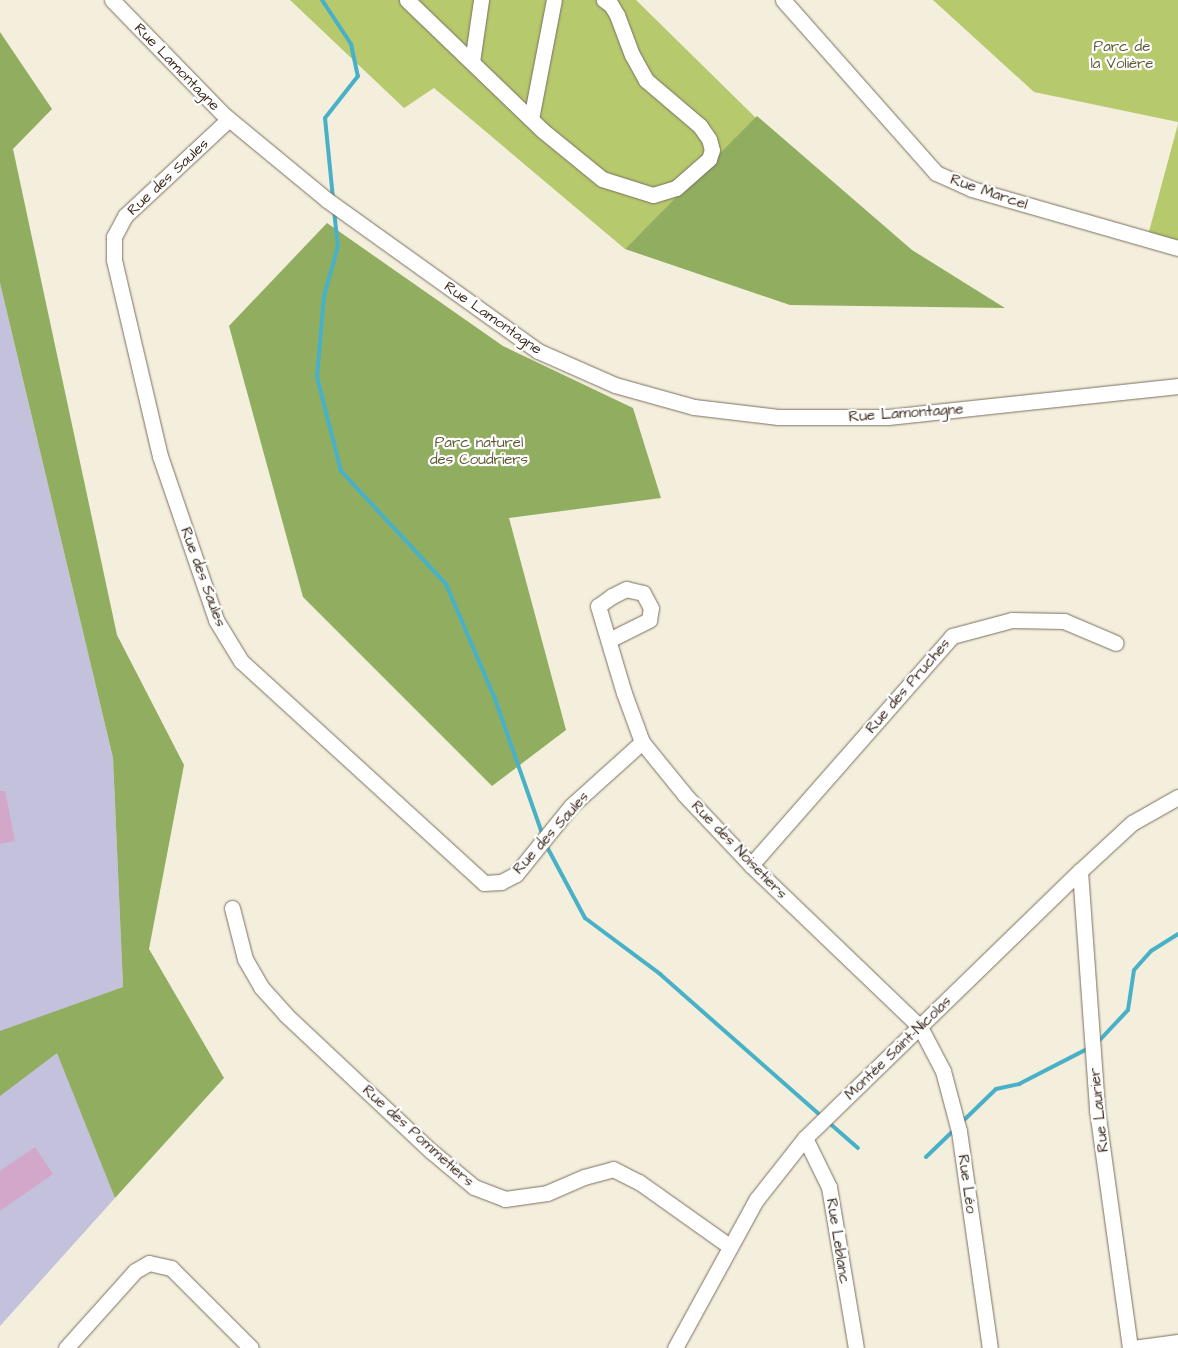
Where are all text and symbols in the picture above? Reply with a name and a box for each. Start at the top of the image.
street label: Rue Lamontagne [131,19,223,115]
park label: Parc de la Volière [1091,37,1153,72]
street label: Rue des Saules [124,135,212,219]
street label: Rue Marcel [948,170,1030,214]
street label: Rue Lamontagne [441,278,545,358]
street label: Rue Lamontagne [848,400,964,426]
park label: Parc naturel des Coudriers [430,433,528,468]
street label: Rue des Saules [177,525,229,629]
street label: Rue des Pruches [862,635,954,737]
street label: Rue des Saules [509,788,593,878]
street label: Rue des Noisetiers [687,797,791,903]
street label: Montée Saint-Nicolas [841,992,955,1104]
street label: Rue Laurier [1086,1067,1112,1153]
street label: Rue des Pommetiers [359,1081,477,1191]
street label: Rue Léo [954,1153,980,1215]
street label: Rue Leblanc [822,1197,854,1285]

